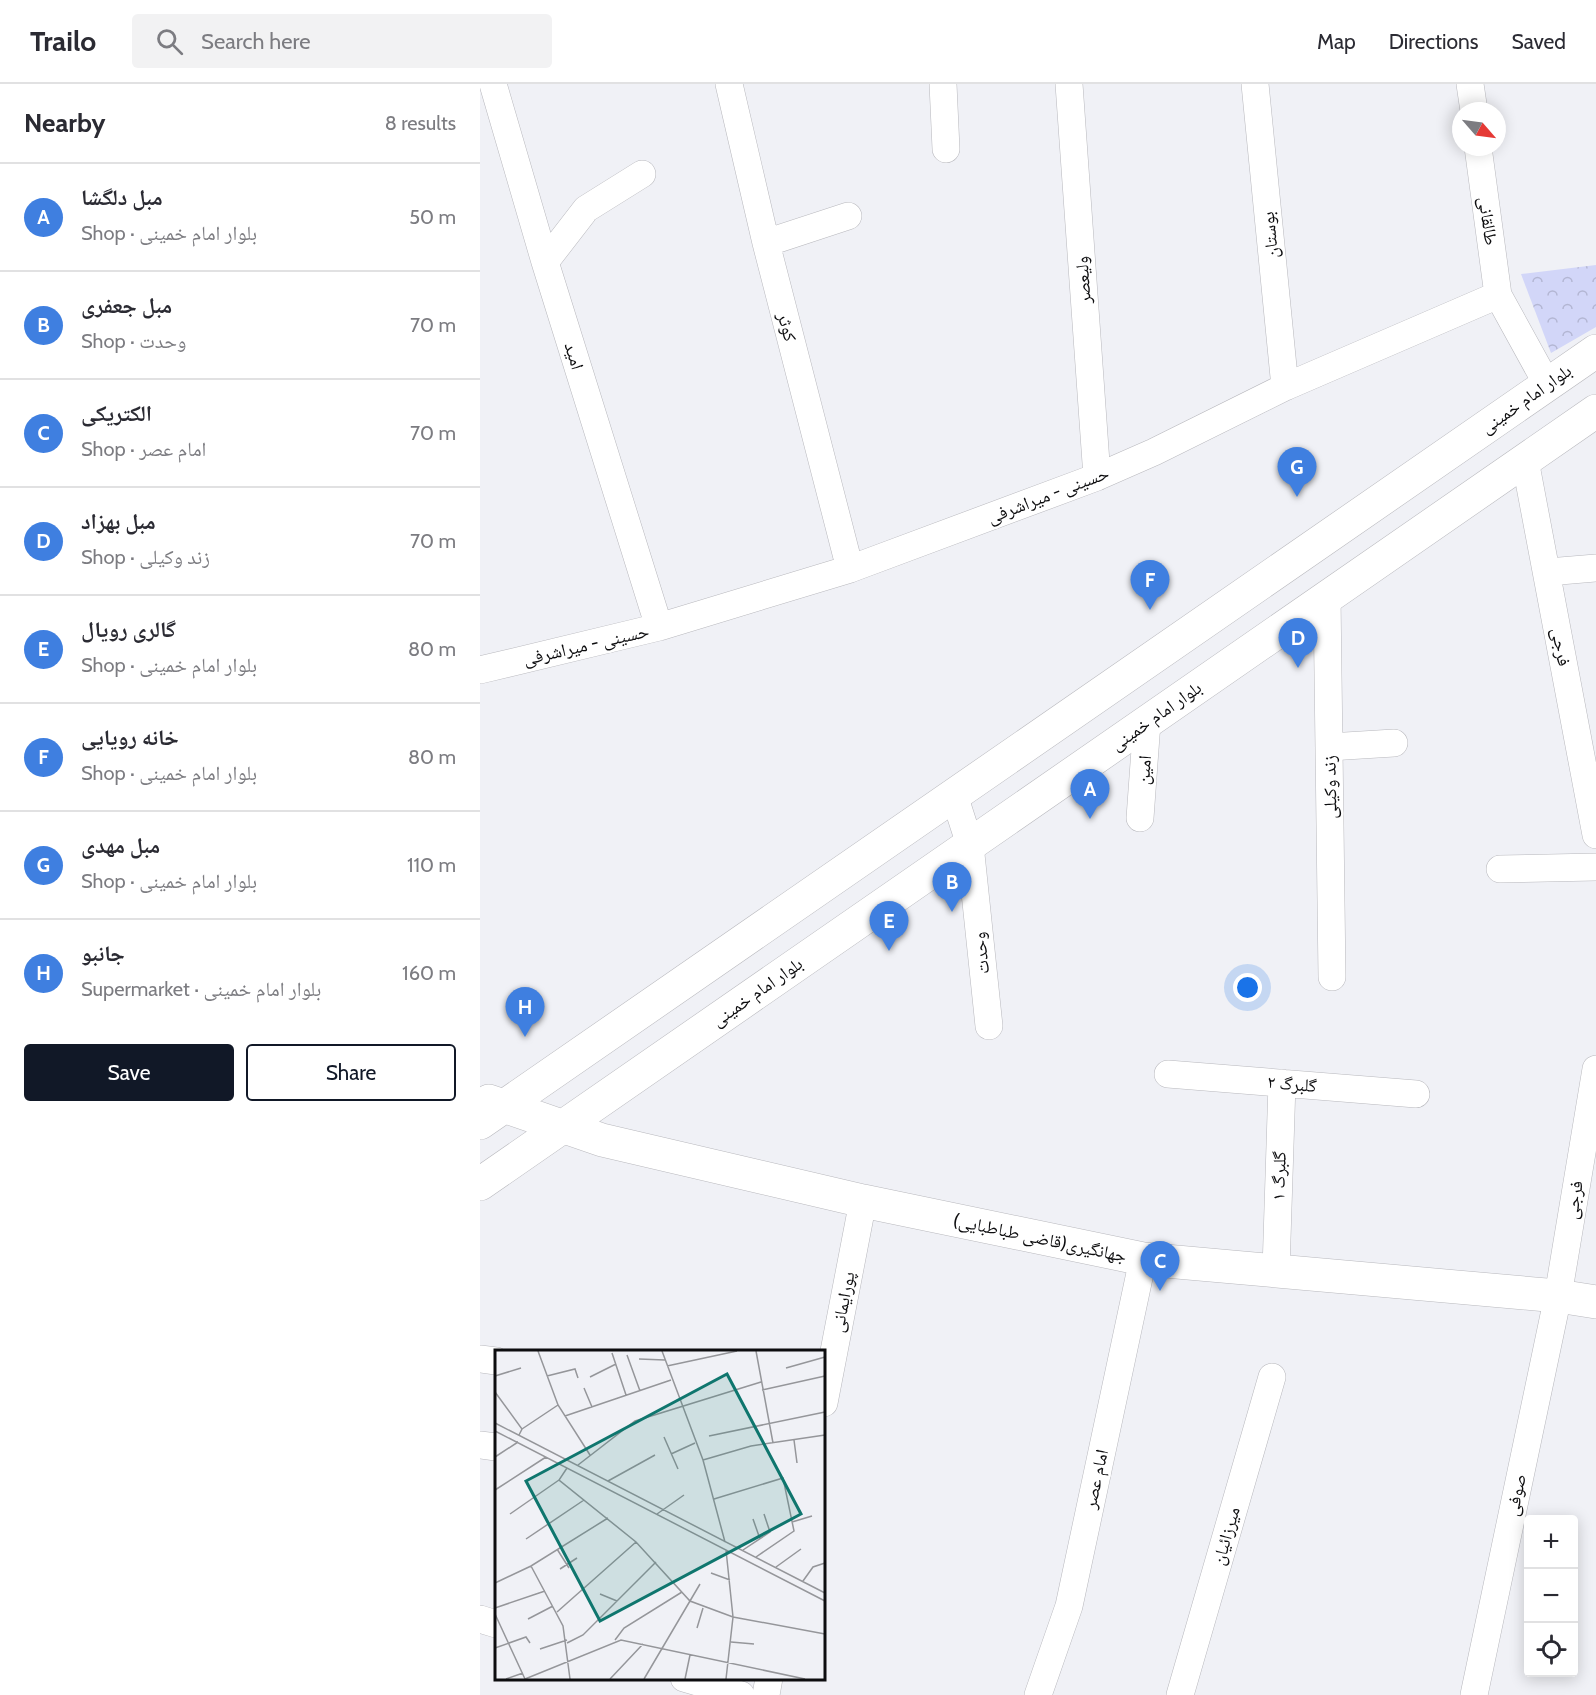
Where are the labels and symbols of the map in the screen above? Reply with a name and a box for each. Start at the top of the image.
north arrow [1452,102,1506,156]
street label: طالقانی [1474,195,1502,247]
street label: بوستان [1257,211,1283,259]
street label: ولیعصر [1070,256,1096,305]
street label: کوثر [772,309,802,345]
street label: امید [559,340,589,372]
street label: بلوار امام خمینی [1476,360,1576,439]
pin: G [1278,448,1316,497]
street label: حسینی - میراشرفی [984,462,1112,528]
pin: F [1130,560,1170,610]
pin: D [1278,618,1318,668]
street label: حسینی - میراشرفی [521,620,651,670]
street label: فرجی [1547,626,1575,668]
street label: بلوار امام خمینی [1106,677,1206,756]
street label: امین [1132,755,1156,785]
street label: زند وکیلی [1318,755,1342,819]
pin: A [1070,770,1110,819]
pin: B [932,862,972,912]
pin: E [870,902,908,951]
street label: وحدت [968,931,994,975]
street label: بلوار امام خمینی [707,953,807,1032]
your location [1233,973,1262,1002]
pin: H [506,988,544,1037]
street label: گلبرگ ۲ [1266,1071,1318,1097]
street label: گلبرگ ۱ [1267,1150,1291,1201]
street label: فرجی [1560,1179,1588,1221]
street label: جهانگیری(قاضی طباطبایی) [951,1209,1129,1267]
pin: C [1140,1242,1180,1291]
street label: پورایمانی [826,1270,860,1334]
inset map [495,1350,825,1680]
street label: امام عصر [1079,1447,1114,1512]
street label: صوفی [1501,1472,1531,1518]
street label: میرزائیان [1207,1504,1245,1568]

